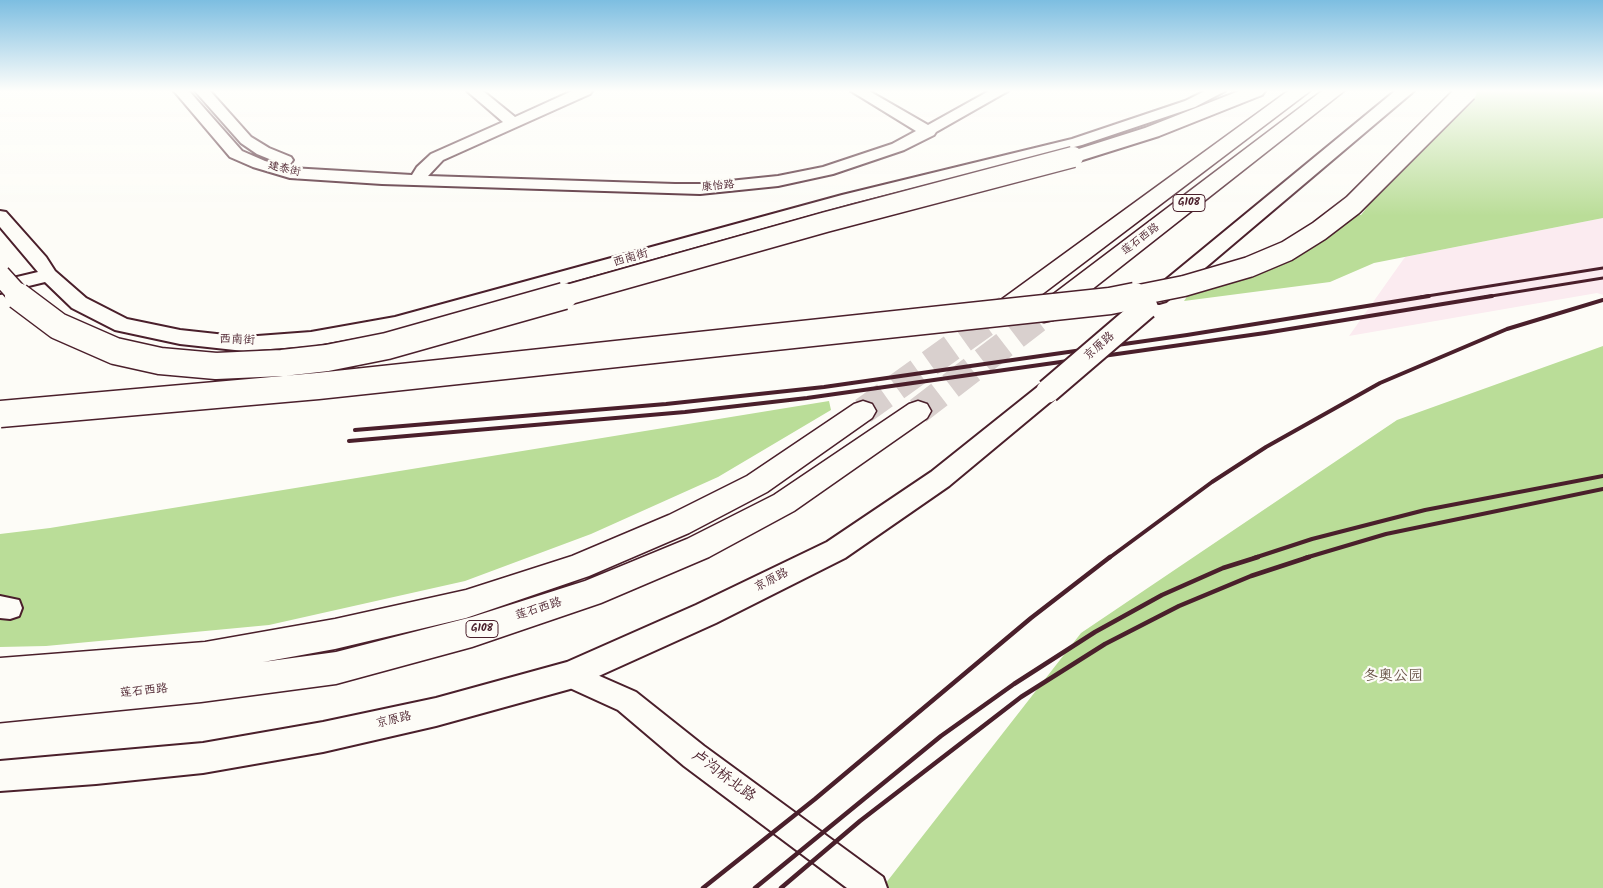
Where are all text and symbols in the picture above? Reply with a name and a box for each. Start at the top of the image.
street label: 建泰街 [266,160,302,180]
street label: 康怡路 [701,179,735,195]
road number: G108 [1173,194,1205,212]
street label: 莲石西路 [1119,221,1163,259]
street label: 西南街 [612,247,650,271]
street label: 京原路 [1082,330,1118,364]
street label: 西南街 [219,333,255,349]
street label: 京原路 [753,566,791,596]
street label: 莲石西路 [514,596,564,624]
road number: G108 [466,620,498,638]
park label: 冬奥公园 [1363,668,1423,686]
street label: 莲石西路 [119,682,169,702]
street label: 京原路 [375,710,413,732]
street label: 卢沟桥北路 [688,747,758,807]

